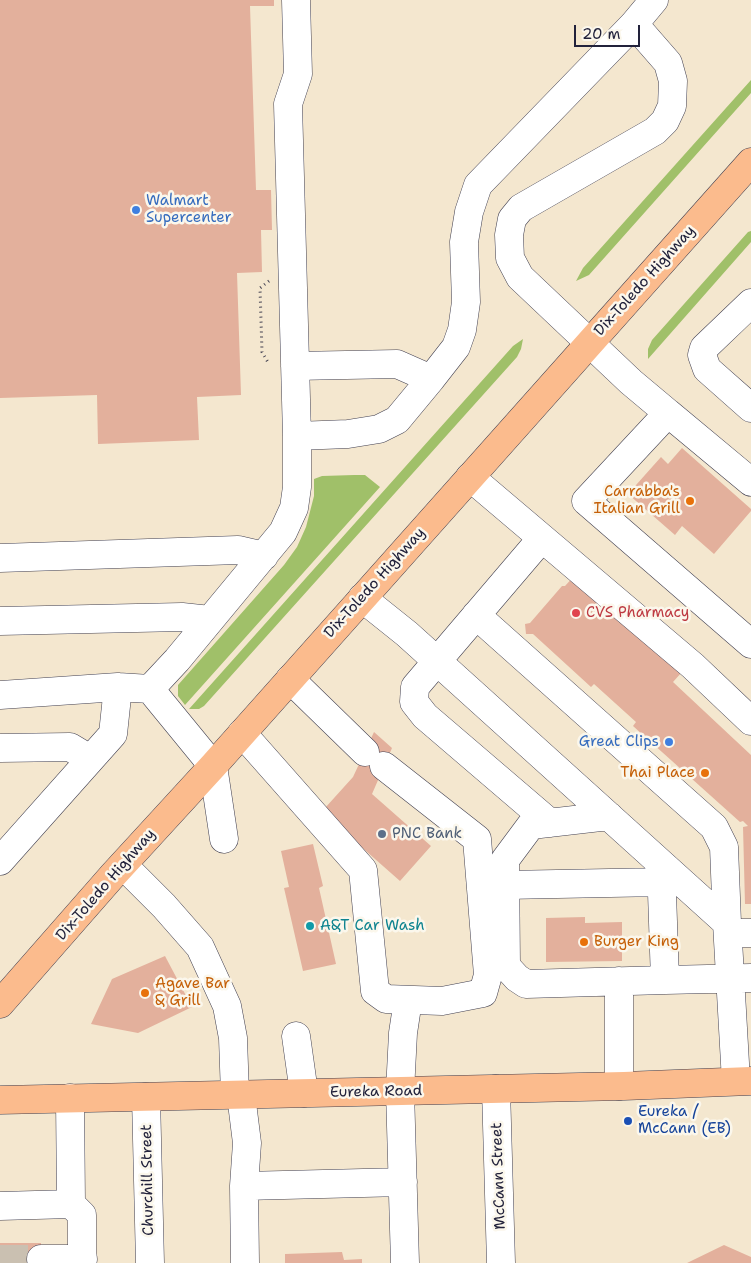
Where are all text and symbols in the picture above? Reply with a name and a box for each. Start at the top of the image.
scale bar [576,15,642,47]
text: 20 m [582,24,621,44]
place label: Walmart Supercenter [146,192,232,227]
marker: Walmart Supercenter [130,204,142,216]
street label: Dix-Toledo Highway [591,222,699,340]
place label: Carrabba's Italian Grill [593,483,680,518]
marker: Carrabba's Italian Grill [684,495,696,507]
street label: Dix-Toledo Highway [321,524,429,642]
place label: CVS Pharmacy [586,604,689,622]
marker: CVS Pharmacy [570,607,582,619]
place label: Great Clips [579,733,659,751]
marker: Great Clips [663,736,675,748]
place label: Thai Place [620,764,695,782]
marker: Thai Place [699,767,711,779]
street label: Dix-Toledo Highway [53,825,159,945]
place label: PNC Bank [392,825,462,843]
marker: PNC Bank [376,828,388,840]
place label: A&T Car Wash [320,917,425,935]
marker: A&T Car Wash [304,920,316,932]
place label: Burger King [594,933,679,951]
marker: Burger King [578,936,590,948]
place label: Agave Bar & Grill [155,975,230,1010]
marker: Agave Bar & Grill [139,987,151,999]
street label: Eureka Road [330,1082,422,1102]
place label: Eureka / McCann (EB) [638,1103,731,1138]
marker: Eureka / McCann (EB) [622,1115,634,1127]
street label: McCann Street [488,1122,510,1230]
street label: Churchill Street [138,1124,158,1236]

